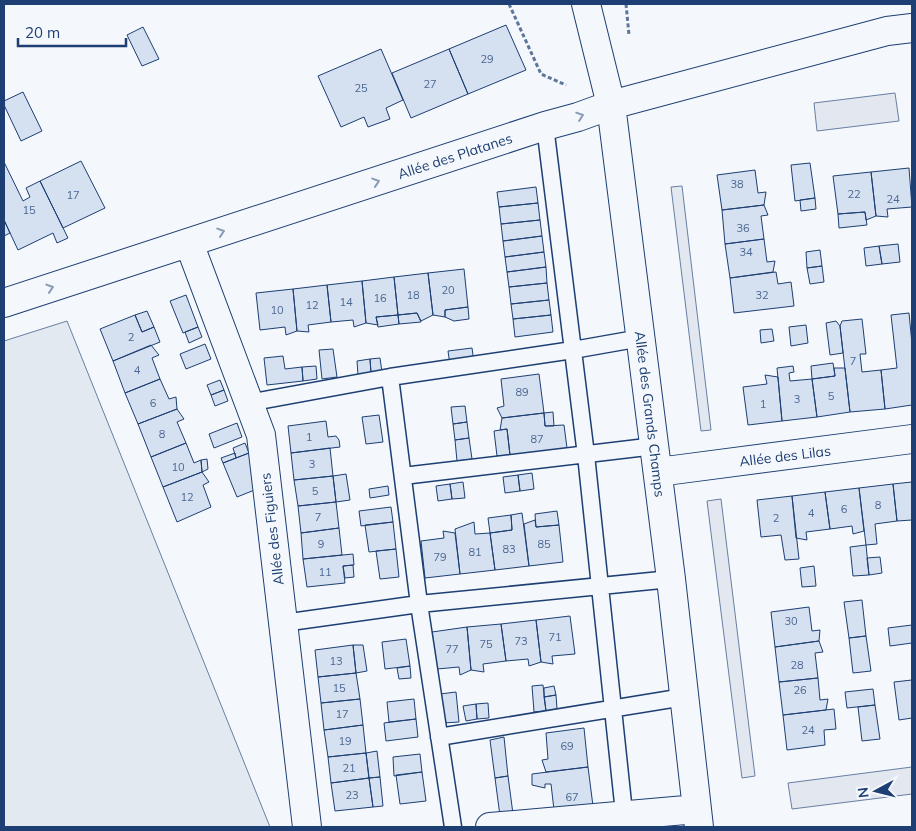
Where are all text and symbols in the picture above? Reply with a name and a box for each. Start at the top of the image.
scale bar [18,15,125,47]
text: 20 m [25,23,60,42]
house number: 29 [480,52,494,66]
house number: 27 [423,77,437,91]
house number: 25 [354,81,368,95]
one-way arrow [576,112,584,122]
street label: Allée des Platanes [395,129,515,183]
one-way arrow [371,177,379,187]
house number: 38 [730,177,744,191]
house number: 22 [847,187,861,201]
house number: 17 [66,188,80,202]
house number: 24 [886,192,900,206]
house number: 15 [22,203,36,217]
house number: 36 [736,221,750,235]
one-way arrow [217,228,225,238]
house number: 34 [739,245,753,259]
house number: 20 [441,283,455,297]
one-way arrow [45,284,54,294]
house number: 18 [406,288,420,302]
house number: 32 [755,288,769,302]
house number: 16 [373,291,387,305]
house number: 14 [339,295,353,309]
house number: 12 [305,298,319,312]
house number: 10 [270,303,284,317]
house number: 2 [128,330,135,344]
street label: Allée des Grands Champs [631,330,669,498]
house number: 7 [850,354,856,368]
house number: 4 [134,363,141,377]
house number: 89 [515,385,529,399]
house number: 5 [828,389,835,403]
house number: 3 [794,392,800,406]
house number: 6 [150,396,157,410]
house number: 1 [760,397,766,411]
house number: 8 [159,427,166,441]
house number: 1 [306,430,312,444]
house number: 87 [530,432,544,446]
street label: Allée des Lilas [738,441,832,471]
house number: 3 [309,457,315,471]
house number: 10 [171,460,185,474]
street label: Allée des Figuiers [256,472,288,586]
house number: 5 [312,484,319,498]
house number: 12 [180,490,194,504]
house number: 8 [875,498,882,512]
house number: 6 [841,502,848,516]
house number: 4 [808,506,815,520]
house number: 7 [315,510,321,524]
house number: 2 [773,511,780,525]
house number: 9 [318,537,324,551]
house number: 85 [537,537,551,551]
house number: 83 [502,542,516,556]
house number: 81 [468,545,482,559]
house number: 79 [433,550,447,564]
house number: 11 [318,565,332,579]
house number: 30 [784,614,798,628]
house number: 71 [548,630,562,644]
house number: 73 [514,634,528,648]
house number: 75 [479,637,493,651]
house number: 77 [445,642,459,656]
house number: 13 [329,654,343,668]
house number: 28 [790,658,804,672]
house number: 15 [332,681,346,695]
house number: 26 [793,683,807,697]
house number: 17 [335,707,349,721]
house number: 24 [801,723,815,737]
house number: 19 [338,734,352,748]
house number: 69 [560,739,574,753]
house number: 21 [342,761,356,775]
north arrow [851,766,901,816]
text: N [854,786,873,799]
house number: 23 [345,788,359,802]
house number: 67 [565,790,579,804]

